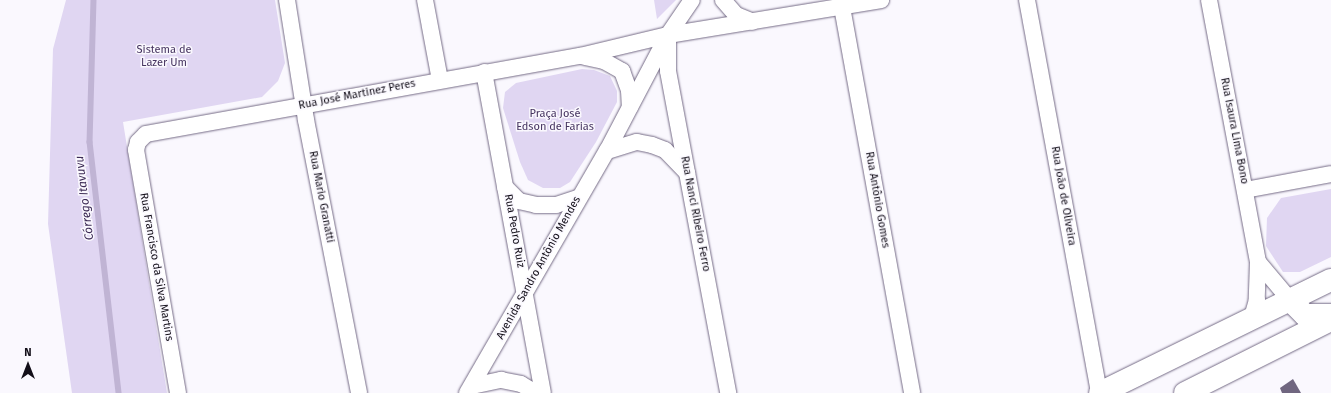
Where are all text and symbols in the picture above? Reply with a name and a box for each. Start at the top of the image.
park label: Sistema de Lazer Um [137,44,191,70]
street label: Rua José Martinez Peres [297,77,417,113]
street label: Rua Isaura Lima Bono [1217,77,1251,185]
park label: Praça José Edson de Farias [516,108,594,134]
street label: Rua João de Oliveira [1048,145,1078,247]
street label: Rua Mario Granatti [306,150,336,244]
street label: Rua Antônio Gomes [862,151,892,249]
water label: Córrego Itavuvu [73,155,97,241]
street label: Rua Nanci Ribeiro Ferro [677,155,713,273]
street label: Rua Francisco da Silva Martins [136,192,176,342]
street label: Rua Pedro Ruiz [501,193,527,269]
street label: Avenida Sandro Antônio Mendes [494,194,584,342]
north arrow [8,345,48,385]
text: N [24,346,32,359]

